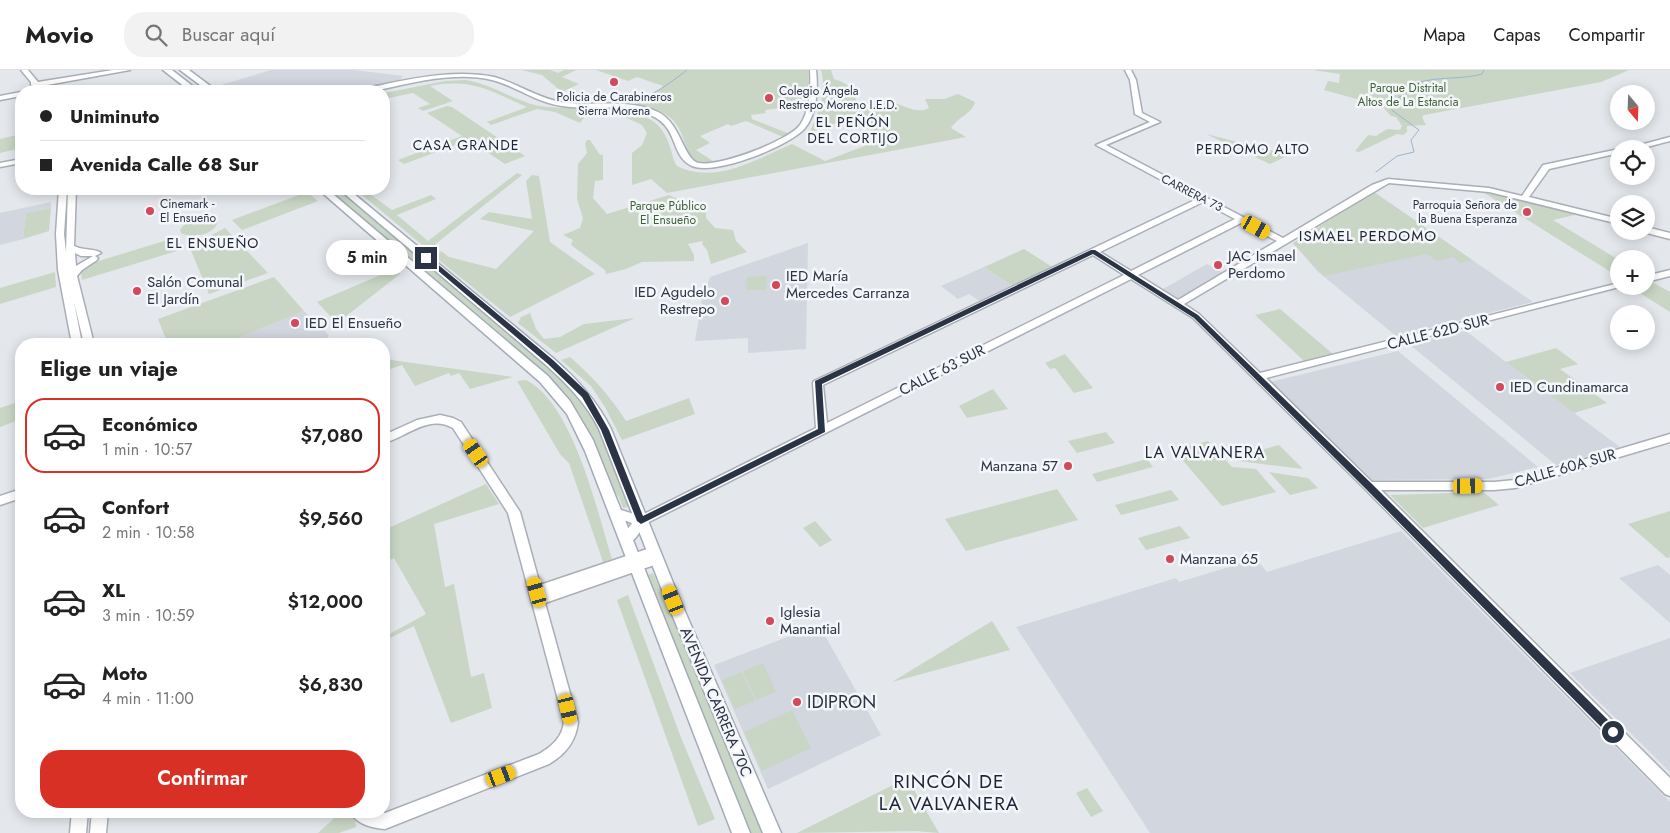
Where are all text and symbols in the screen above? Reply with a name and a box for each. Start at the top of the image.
search box [124,12,474,57]
text: Movio [25,17,94,52]
icon: search [142,21,170,49]
text: Buscar aquí [182,21,275,48]
text: Mapa [1423,22,1465,48]
text: Capas [1493,22,1541,48]
text: Compartir [1569,22,1645,48]
marker: Policia de Carabineros Sierra Morena [608,76,620,88]
park label: Parque Distrital Altos de La Estancia [1358,79,1459,111]
place label: Colegio Ángela Restrepo Moreno I.E.D. [779,82,898,114]
north arrow [1610,85,1655,130]
map controls [1610,85,1655,350]
place label: Policia de Carabineros Sierra Morena [556,88,672,120]
marker: Colegio Ángela Restrepo Moreno I.E.D. [763,92,775,104]
text: Uniminuto [70,103,159,130]
district label: EL PEÑÓN DEL CORTIJO [807,112,899,148]
district label: CASA GRANDE [413,135,519,155]
district label: PERDOMO ALTO [1196,139,1310,159]
button: locate [1610,140,1655,185]
text: Avenida Calle 68 Sur [70,151,259,178]
street label: CARRERA 73 [1158,170,1226,216]
place label: Cinemark - El Ensueño [160,195,216,227]
button: layers [1610,195,1655,240]
place label: Parroquia Señora de la Buena Esperanza [1413,196,1517,228]
park label: Parque Público El Ensueño [630,197,707,229]
marker: Cinemark - El Ensueño [144,205,156,217]
marker: Parroquia Señora de la Buena Esperanza [1521,206,1533,218]
car [1239,213,1272,241]
district label: ISMAEL PERDOMO [1299,225,1437,247]
district label: EL ENSUEÑO [167,233,259,253]
callout: 5 min [326,240,408,276]
place label: JAC Ismael Perdomo [1226,245,1296,284]
text: 5 min [347,246,387,269]
route end [415,247,437,269]
button: + [1610,250,1655,295]
marker: JAC Ismael Perdomo [1212,259,1224,271]
place label: IED María Mercedes Carranza [786,265,910,304]
place label: Salón Comunal El Jardín [147,271,243,310]
marker: IED María Mercedes Carranza [770,279,782,291]
place label: IED Agudelo Restrepo [634,281,715,320]
marker: Salón Comunal El Jardín [131,285,143,297]
marker: IED Agudelo Restrepo [719,295,731,307]
button: − [1610,305,1655,350]
street label: CALLE 62D SUR [1385,309,1492,355]
place label: IED El Ensueño [305,312,402,334]
marker: IED El Ensueño [289,317,301,329]
street label: CALLE 63 SUR [895,339,989,401]
text: Elige un viaje [40,352,178,384]
place label: IED Cundinamarca [1510,376,1628,398]
marker: IED Cundinamarca [1494,381,1506,393]
text: Económico [102,411,198,438]
icon: car [42,413,87,458]
text: $7,080 [300,422,363,449]
car [461,436,490,470]
text: 1 min · 10:57 [102,438,192,461]
district label: LA VALVANERA [1145,441,1265,464]
street label: CALLE 60A SUR [1512,443,1619,493]
place label: Manzana 57 [981,455,1058,477]
marker: Manzana 57 [1062,460,1074,472]
car [1452,478,1483,494]
text: Confort [102,494,169,521]
icon: car [42,496,87,541]
text: $9,560 [298,505,363,532]
text: 2 min · 10:58 [102,521,195,544]
place label: Manzana 65 [1180,548,1258,570]
marker: Manzana 65 [1164,553,1176,565]
car [525,576,548,608]
text: XL [102,577,125,604]
icon: car [42,579,87,624]
car [660,583,685,617]
text: $12,000 [287,588,363,615]
place label: Iglesia Manantial [780,601,841,640]
text: 3 min · 10:59 [102,604,195,627]
marker: Iglesia Manantial [764,615,776,627]
street label: AVENIDA CARRERA 70C [674,624,758,780]
text: Moto [102,660,147,687]
icon: car [42,662,87,707]
text: $6,830 [298,671,363,698]
text: 4 min · 11:00 [102,687,194,710]
place label: IDIPRON [807,689,876,715]
car [557,693,578,725]
marker: IDIPRON [791,696,803,708]
route start [1602,721,1624,743]
button: Confirmar [40,750,365,808]
car [484,764,517,788]
district label: RINCÓN DE LA VALVANERA [879,768,1019,817]

